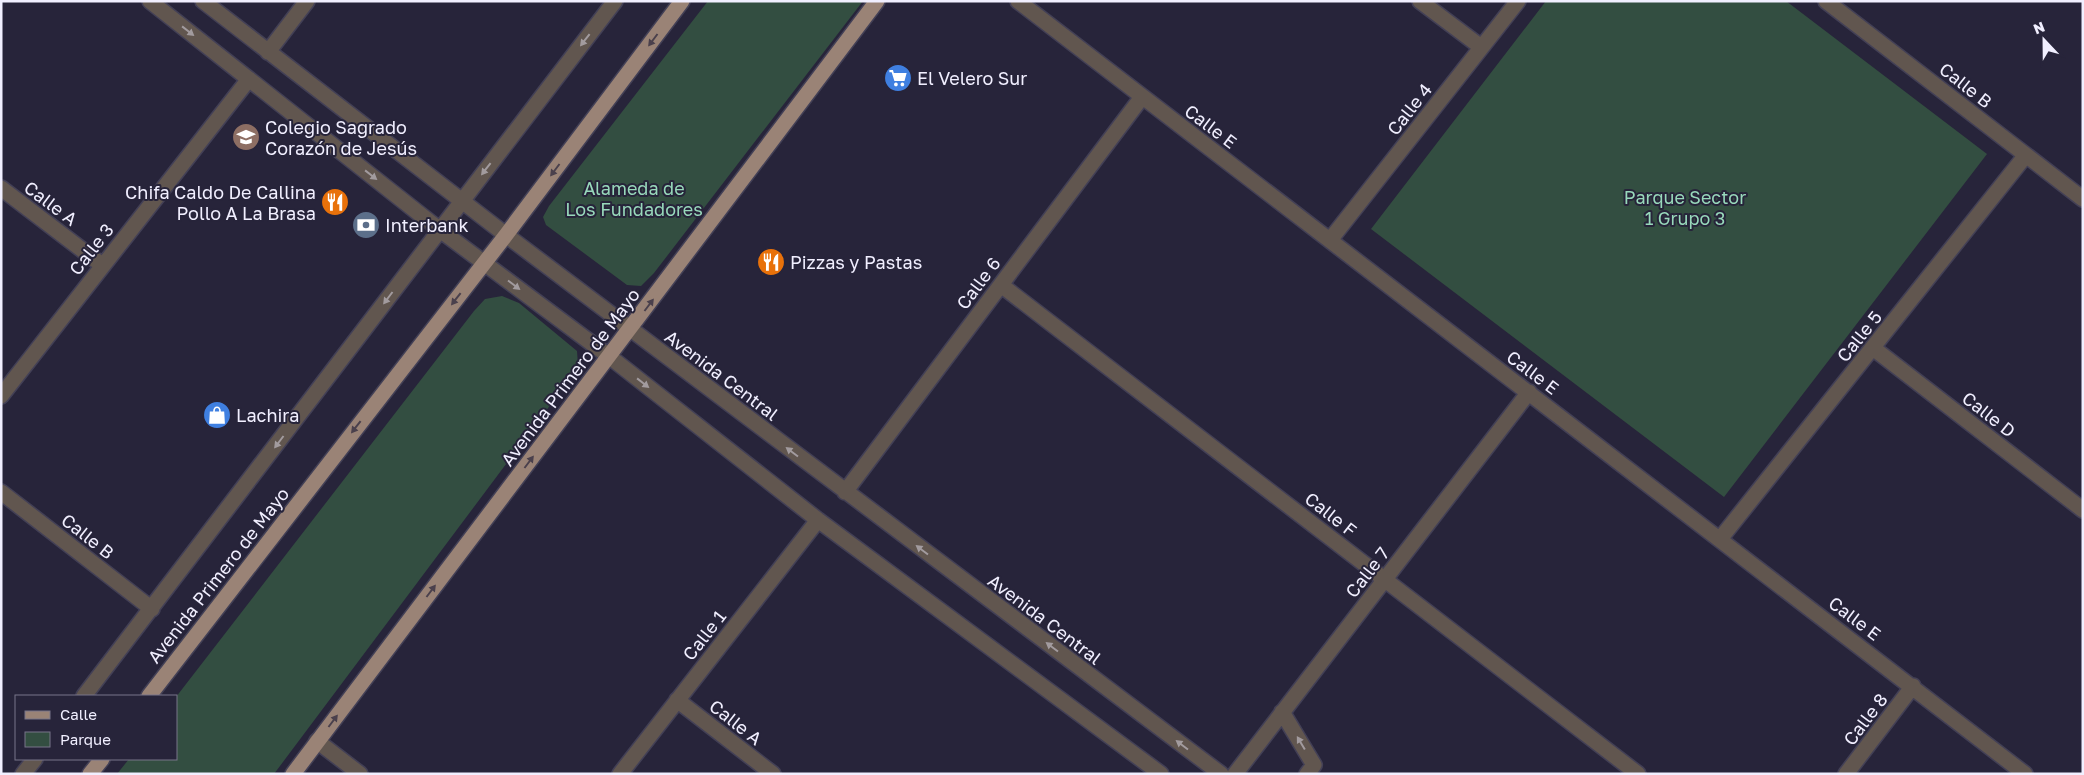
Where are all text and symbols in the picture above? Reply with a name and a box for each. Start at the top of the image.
north arrow [2019,15,2069,65]
text: N [2031,18,2047,37]
one-way arrow [181,26,194,37]
one-way arrow [580,33,591,46]
one-way arrow [647,33,658,46]
street label: Calle B [1935,58,1997,112]
supermarket icon: El Velero Sur [883,63,913,93]
place label: El Velero Sur [917,67,1027,89]
street label: Calle 4 [1382,79,1436,139]
street label: Calle E [1181,99,1241,153]
place label: Colegio Sagrado Corazón de Jesús [265,116,417,159]
school or university icon: Colegio Sagrado Corazón de Jesús [231,122,261,152]
one-way arrow [481,162,492,175]
one-way arrow [550,163,560,177]
one-way arrow [364,169,377,180]
street label: Calle A [20,176,82,230]
park label: Alameda de Los Fundadores [565,177,703,220]
place label: Chifa Caldo De Callina Pollo A La Brasa [125,181,316,224]
park label: Parque Sector 1 Grupo 3 [1624,186,1746,229]
restaurant icon: Chifa Caldo De Callina Pollo A La Brasa [320,187,350,217]
bank icon: Interbank [351,210,381,240]
place label: Interbank [385,214,469,236]
street label: Calle 3 [64,219,118,279]
restaurant icon: Pizzas y Pastas [756,247,786,277]
place label: Pizzas y Pastas [790,251,922,273]
street label: Calle 6 [951,253,1005,313]
one-way arrow [507,279,520,290]
street label: Avenida Primero de Mayo [496,284,644,470]
one-way arrow [383,291,394,304]
one-way arrow [451,292,461,306]
one-way arrow [643,299,654,312]
street label: Calle 5 [1832,306,1886,366]
street label: Avenida Central [661,325,783,425]
street label: Calle E [1503,345,1563,399]
one-way arrow [636,377,649,388]
street label: Calle D [1958,386,2020,442]
shop icon: Lachira [202,400,232,430]
place label: Lachira [236,404,299,426]
one-way arrow [351,420,362,433]
one-way arrow [274,435,285,448]
one-way arrow [785,447,799,457]
one-way arrow [524,456,535,469]
street label: Avenida Primero de Mayo [143,483,293,667]
street label: Calle F [1301,487,1361,541]
street label: Calle B [57,509,119,563]
street label: Calle 7 [1340,542,1394,602]
one-way arrow [916,544,929,555]
street label: Avenida Central [984,569,1106,669]
one-way arrow [426,584,436,598]
street label: Calle E [1825,591,1885,645]
street label: Calle 1 [678,605,731,664]
one-way arrow [1045,642,1059,652]
street label: Calle 8 [1838,689,1892,749]
legend [15,695,178,760]
street label: Calle A [705,695,767,749]
text: Calle [60,705,97,723]
one-way arrow [328,714,338,728]
text: Parque [60,730,111,748]
one-way arrow [1297,737,1306,750]
one-way arrow [1176,739,1189,750]

